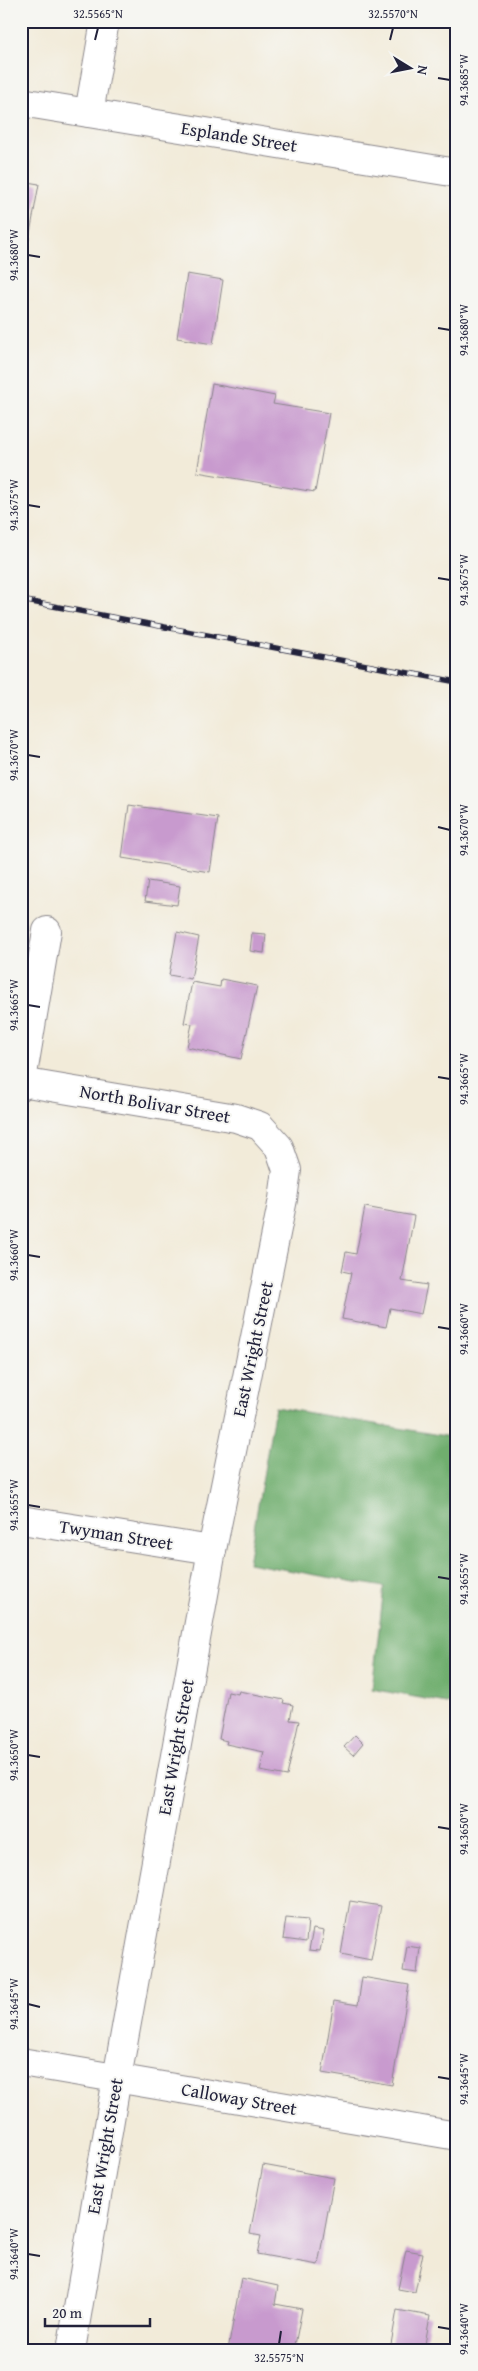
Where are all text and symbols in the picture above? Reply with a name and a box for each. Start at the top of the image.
text: 32.5565°N [73,5,123,22]
text: 32.5570°N [368,5,418,22]
north arrow [386,42,436,92]
text: 94.3685°W [455,53,472,106]
text: N [412,64,433,77]
street label: Esplande Street [179,114,300,159]
text: 94.3680°W [5,228,22,281]
text: 94.3680°W [455,303,472,356]
text: 94.3675°W [5,478,22,531]
text: 94.3675°W [455,553,472,606]
text: 94.3670°W [5,728,22,781]
text: 94.3670°W [455,803,472,856]
text: 94.3665°W [5,978,22,1031]
text: 94.3665°W [455,1052,472,1105]
street label: North Bolivar Street [78,1077,233,1130]
text: 94.3660°W [5,1228,22,1281]
street label: East Wright Street [225,1278,280,1419]
text: 94.3660°W [455,1302,472,1355]
text: 94.3655°W [5,1478,22,1531]
street label: Twyman Street [57,1512,175,1557]
text: 94.3655°W [455,1552,472,1605]
street label: East Wright Street [150,1676,201,1817]
text: 94.3650°W [5,1728,22,1781]
text: 94.3650°W [455,1802,472,1855]
text: 94.3645°W [5,1977,22,2030]
text: 94.3645°W [455,2052,472,2105]
street label: East Wright Street [79,2075,130,2216]
street label: Calloway Street [179,2075,300,2122]
text: 94.3640°W [5,2227,22,2280]
scale bar [45,2296,150,2328]
text: 20 m [52,2302,83,2323]
text: 94.3640°W [455,2302,472,2355]
text: 32.5575°N [254,2349,304,2366]

